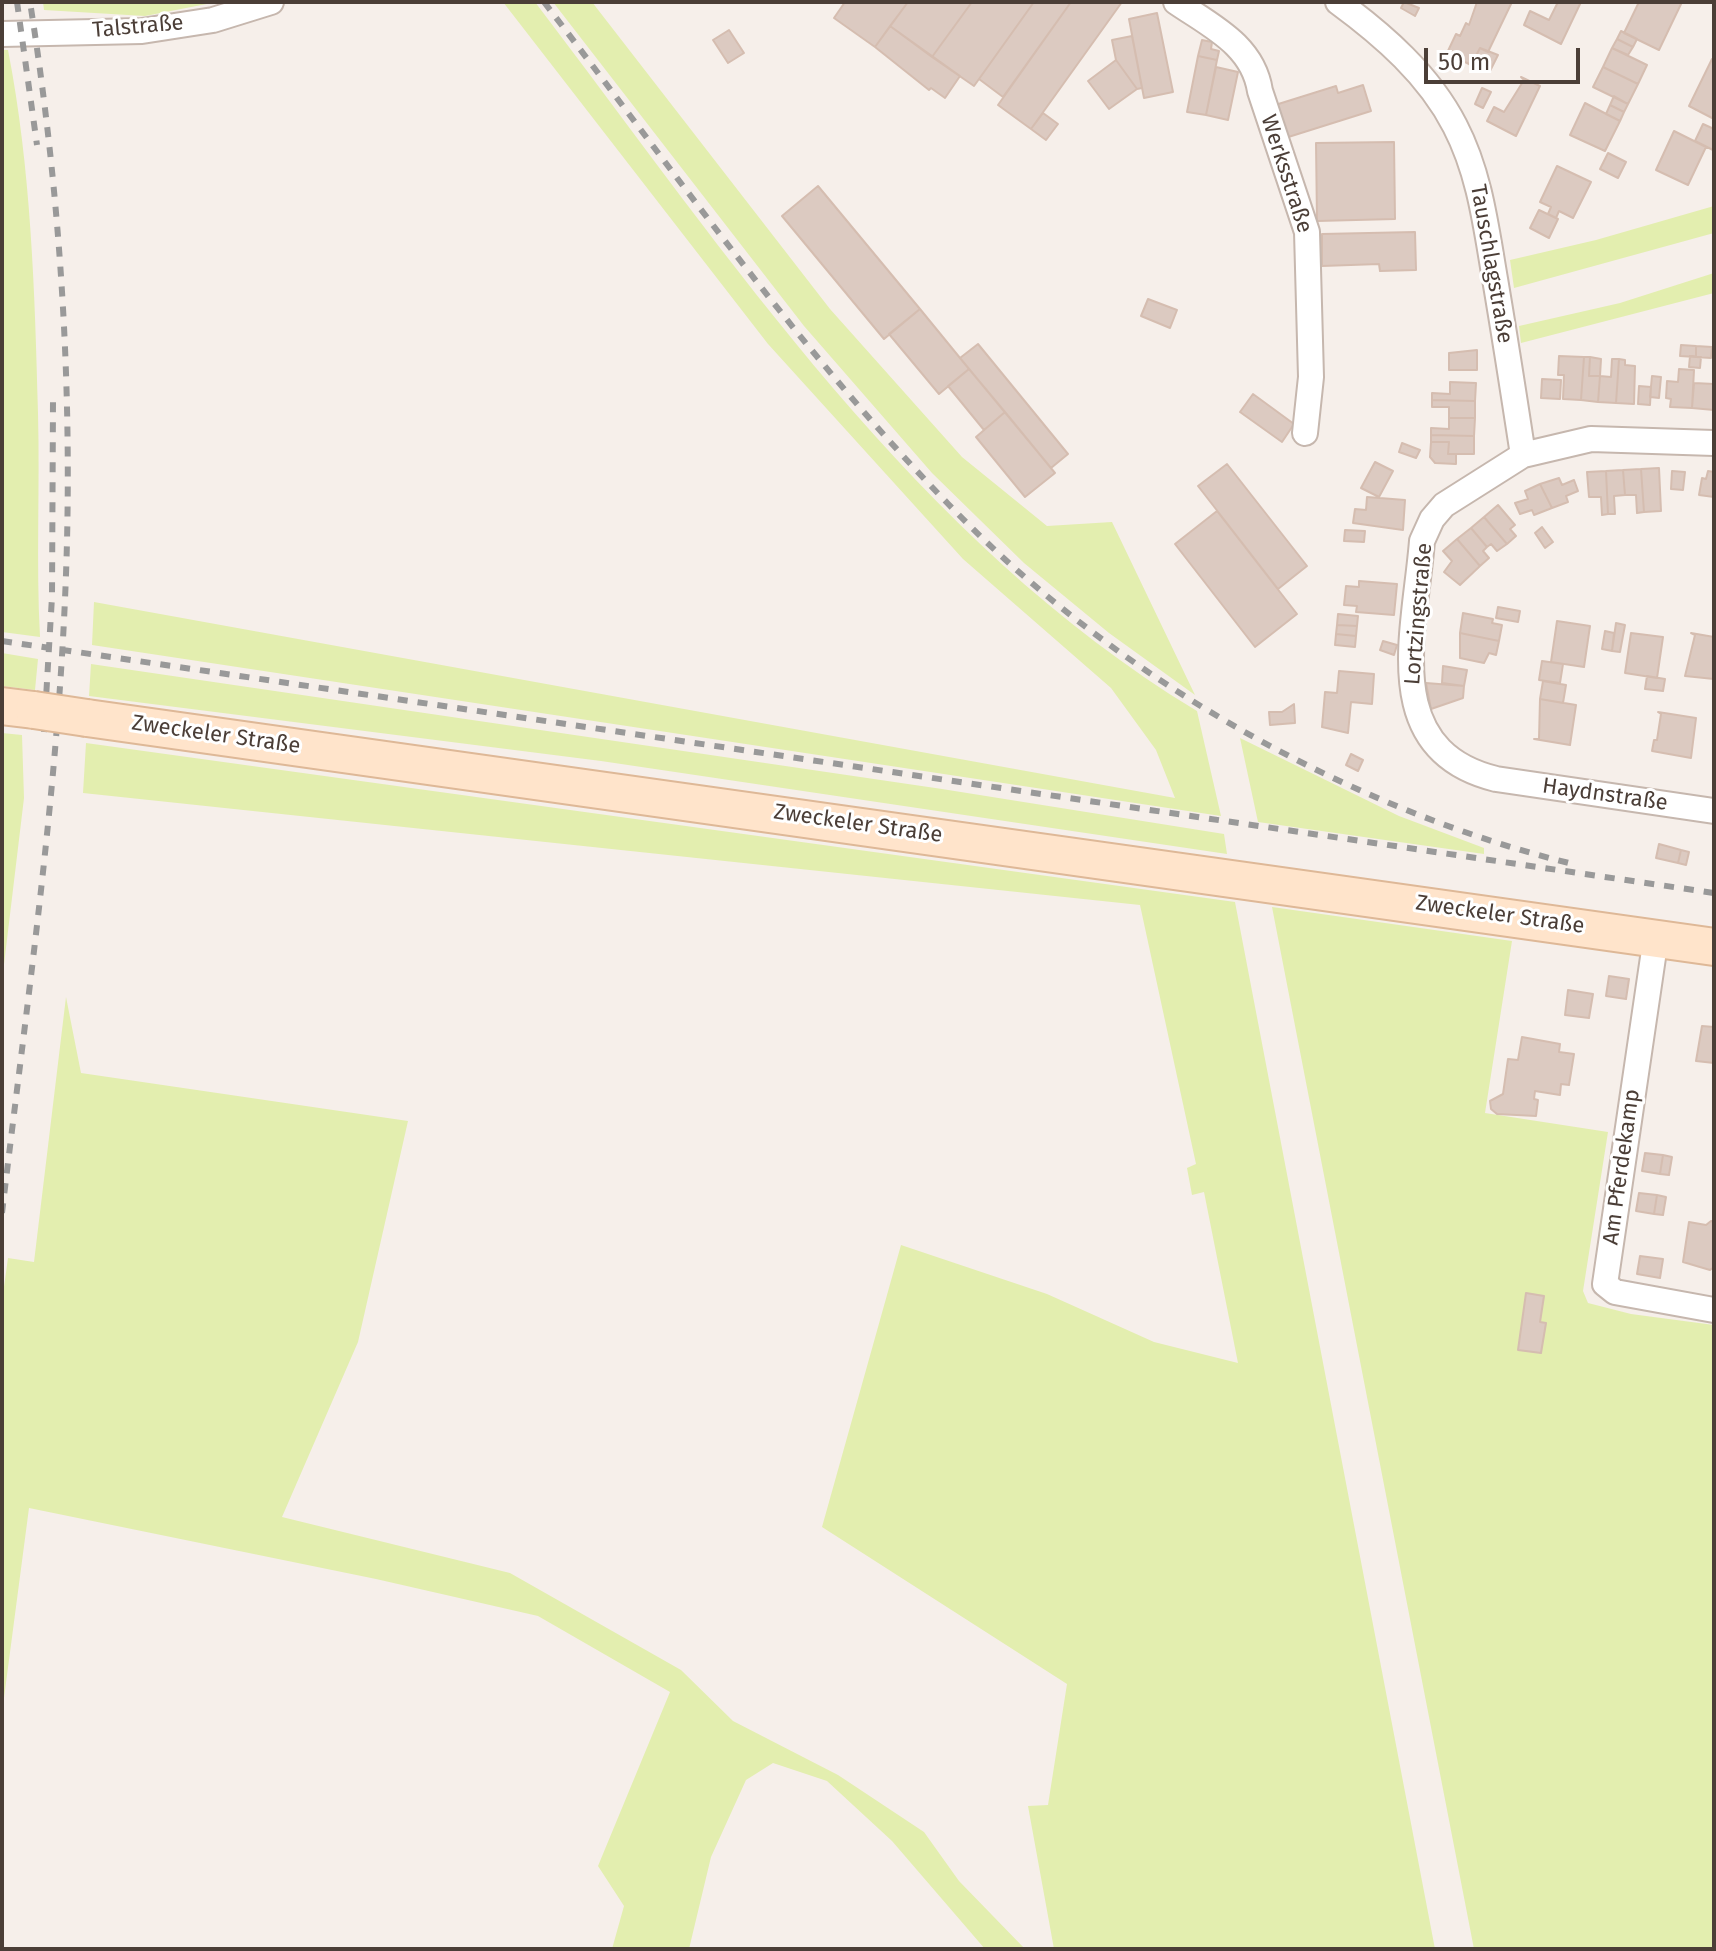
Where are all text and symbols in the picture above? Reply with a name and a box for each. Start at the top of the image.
street label: Talstraße [91,10,185,44]
scale bar [1428,32,1584,82]
text: 50 m [1438,48,1490,76]
street label: Werksstraße [1255,112,1317,236]
street label: Tauschlagstraße [1464,182,1518,346]
street label: Lortzingstraße [1400,542,1438,686]
street label: Zweckeler Straße [130,710,302,760]
street label: Haydnstraße [1541,773,1669,817]
street label: Zweckeler Straße [772,799,944,849]
street label: Zweckeler Straße [1414,890,1586,940]
street label: Am Pferdekamp [1598,1087,1646,1247]

